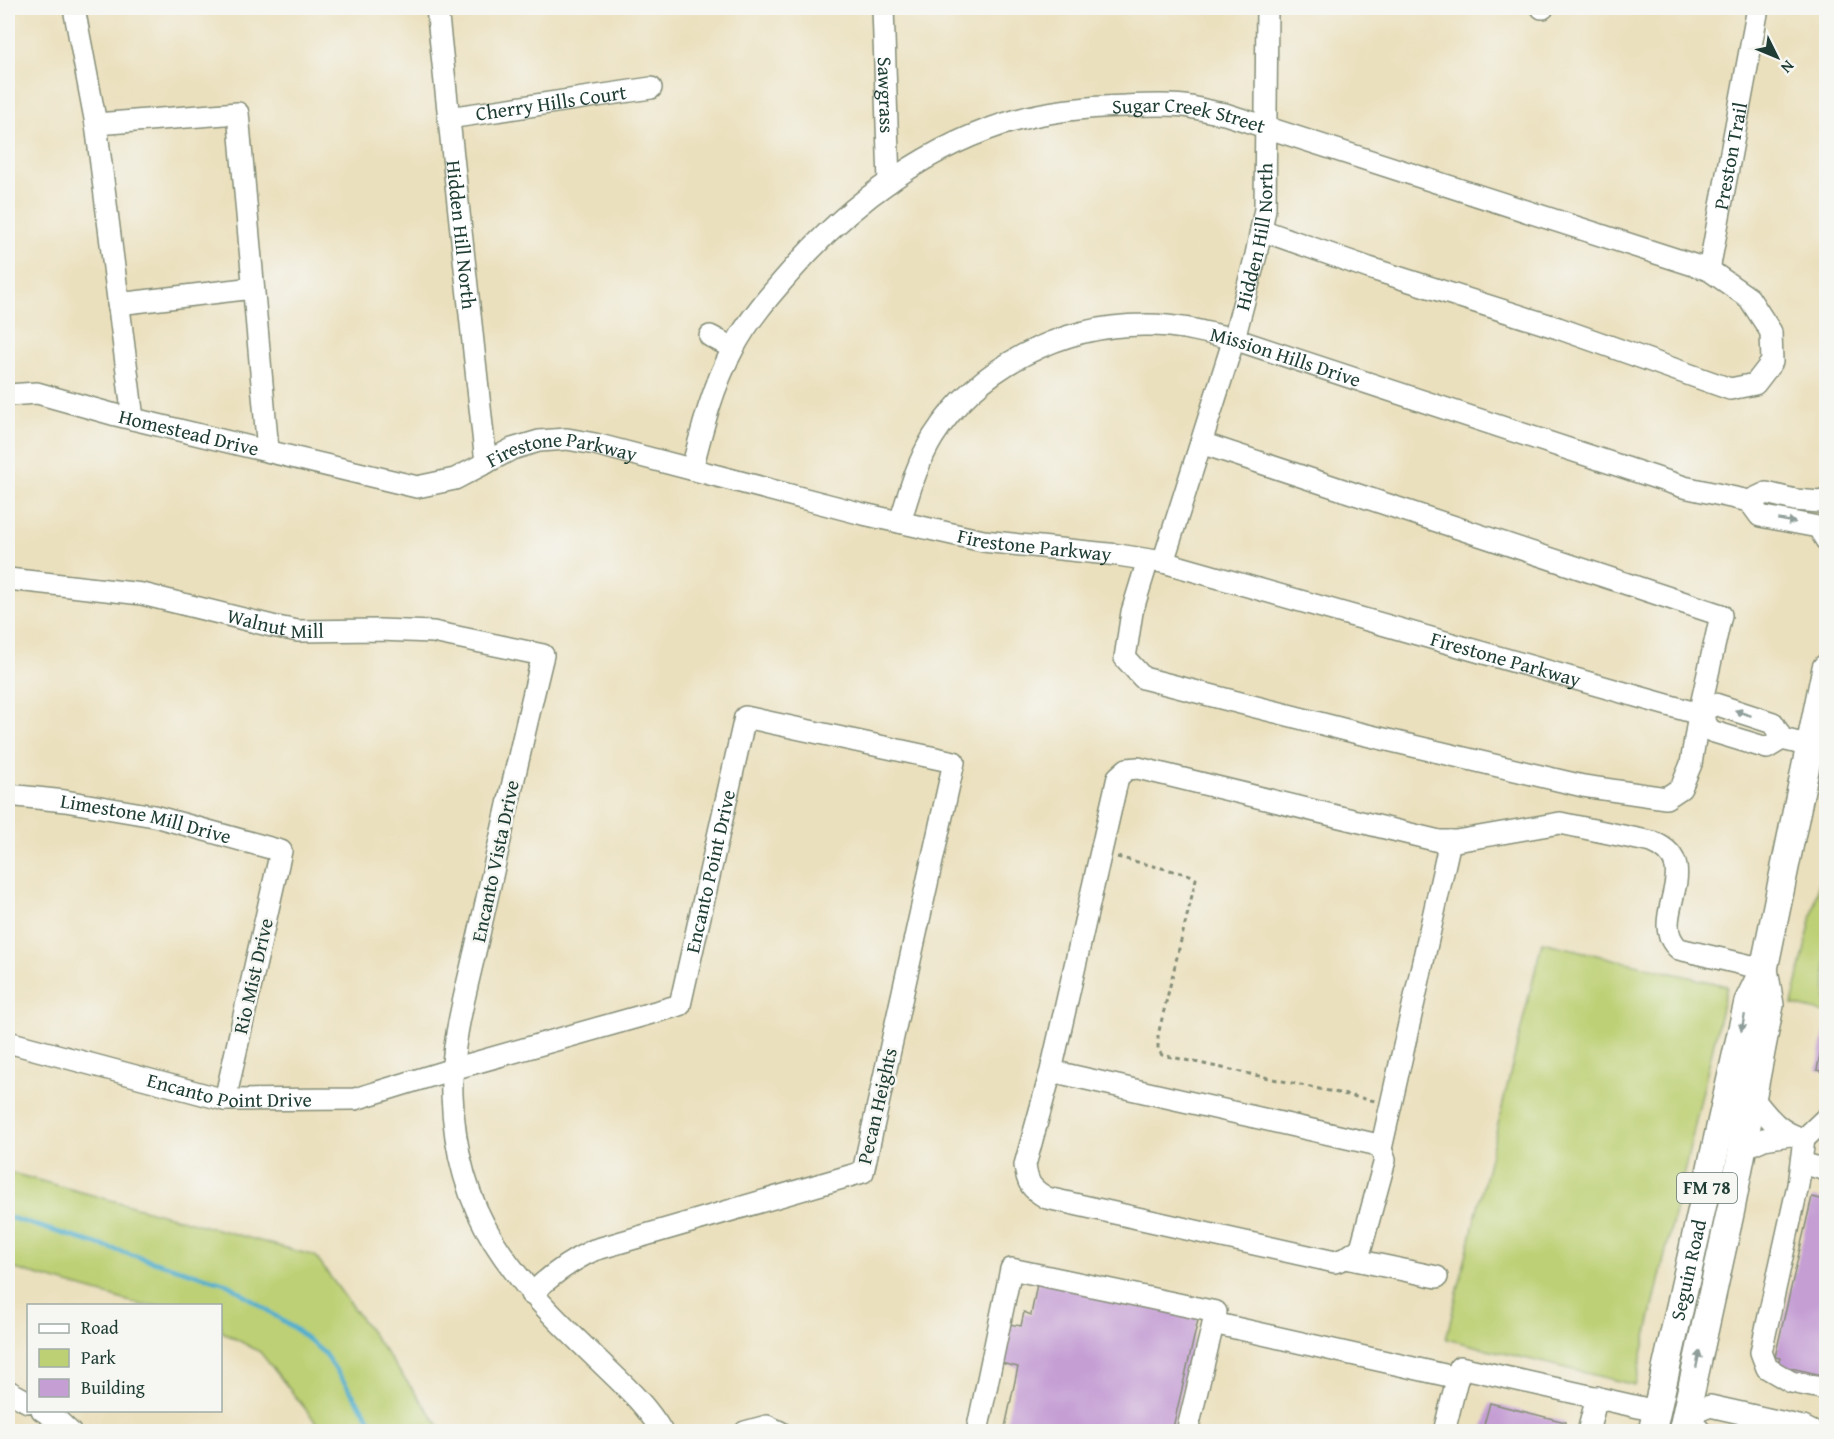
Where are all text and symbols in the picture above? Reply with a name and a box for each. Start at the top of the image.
north arrow [1747,27,1807,87]
text: N [1775,55,1800,80]
street label: Sawgrass [871,56,902,134]
street label: Cherry Hills Court [473,77,628,128]
street label: Sugar Creek Street [1111,90,1269,140]
street label: Preston Trail [1706,99,1754,212]
street label: Hidden Hill North [439,159,484,311]
street label: Hidden Hill North [1227,163,1279,313]
street label: Mission Hills Drive [1207,319,1365,394]
street label: Homestead Drive [116,401,262,463]
street label: Firestone Parkway [481,424,640,474]
one-way arrow [1778,517,1797,526]
street label: Firestone Parkway [955,521,1113,568]
street label: Walnut Mill [224,600,324,645]
street label: Firestone Parkway [1427,624,1584,694]
one-way arrow [1734,708,1752,718]
street label: Encanto Vista Drive [463,777,526,945]
street label: Limestone Mill Drive [58,785,235,851]
street label: Encanto Point Drive [677,787,742,956]
street label: Rio Mist Drive [225,915,280,1037]
one-way arrow [1738,1014,1747,1033]
street label: Pecan Heights [849,1045,904,1167]
street label: Encanto Point Drive [144,1065,312,1114]
road number: FM 78 [1677,1173,1737,1203]
street label: Seguin Road [1662,1216,1713,1323]
legend [27,1304,222,1412]
text: Road [81,1314,119,1341]
text: Park [81,1344,117,1371]
one-way arrow [1694,1350,1704,1368]
text: Building [81,1374,145,1401]

